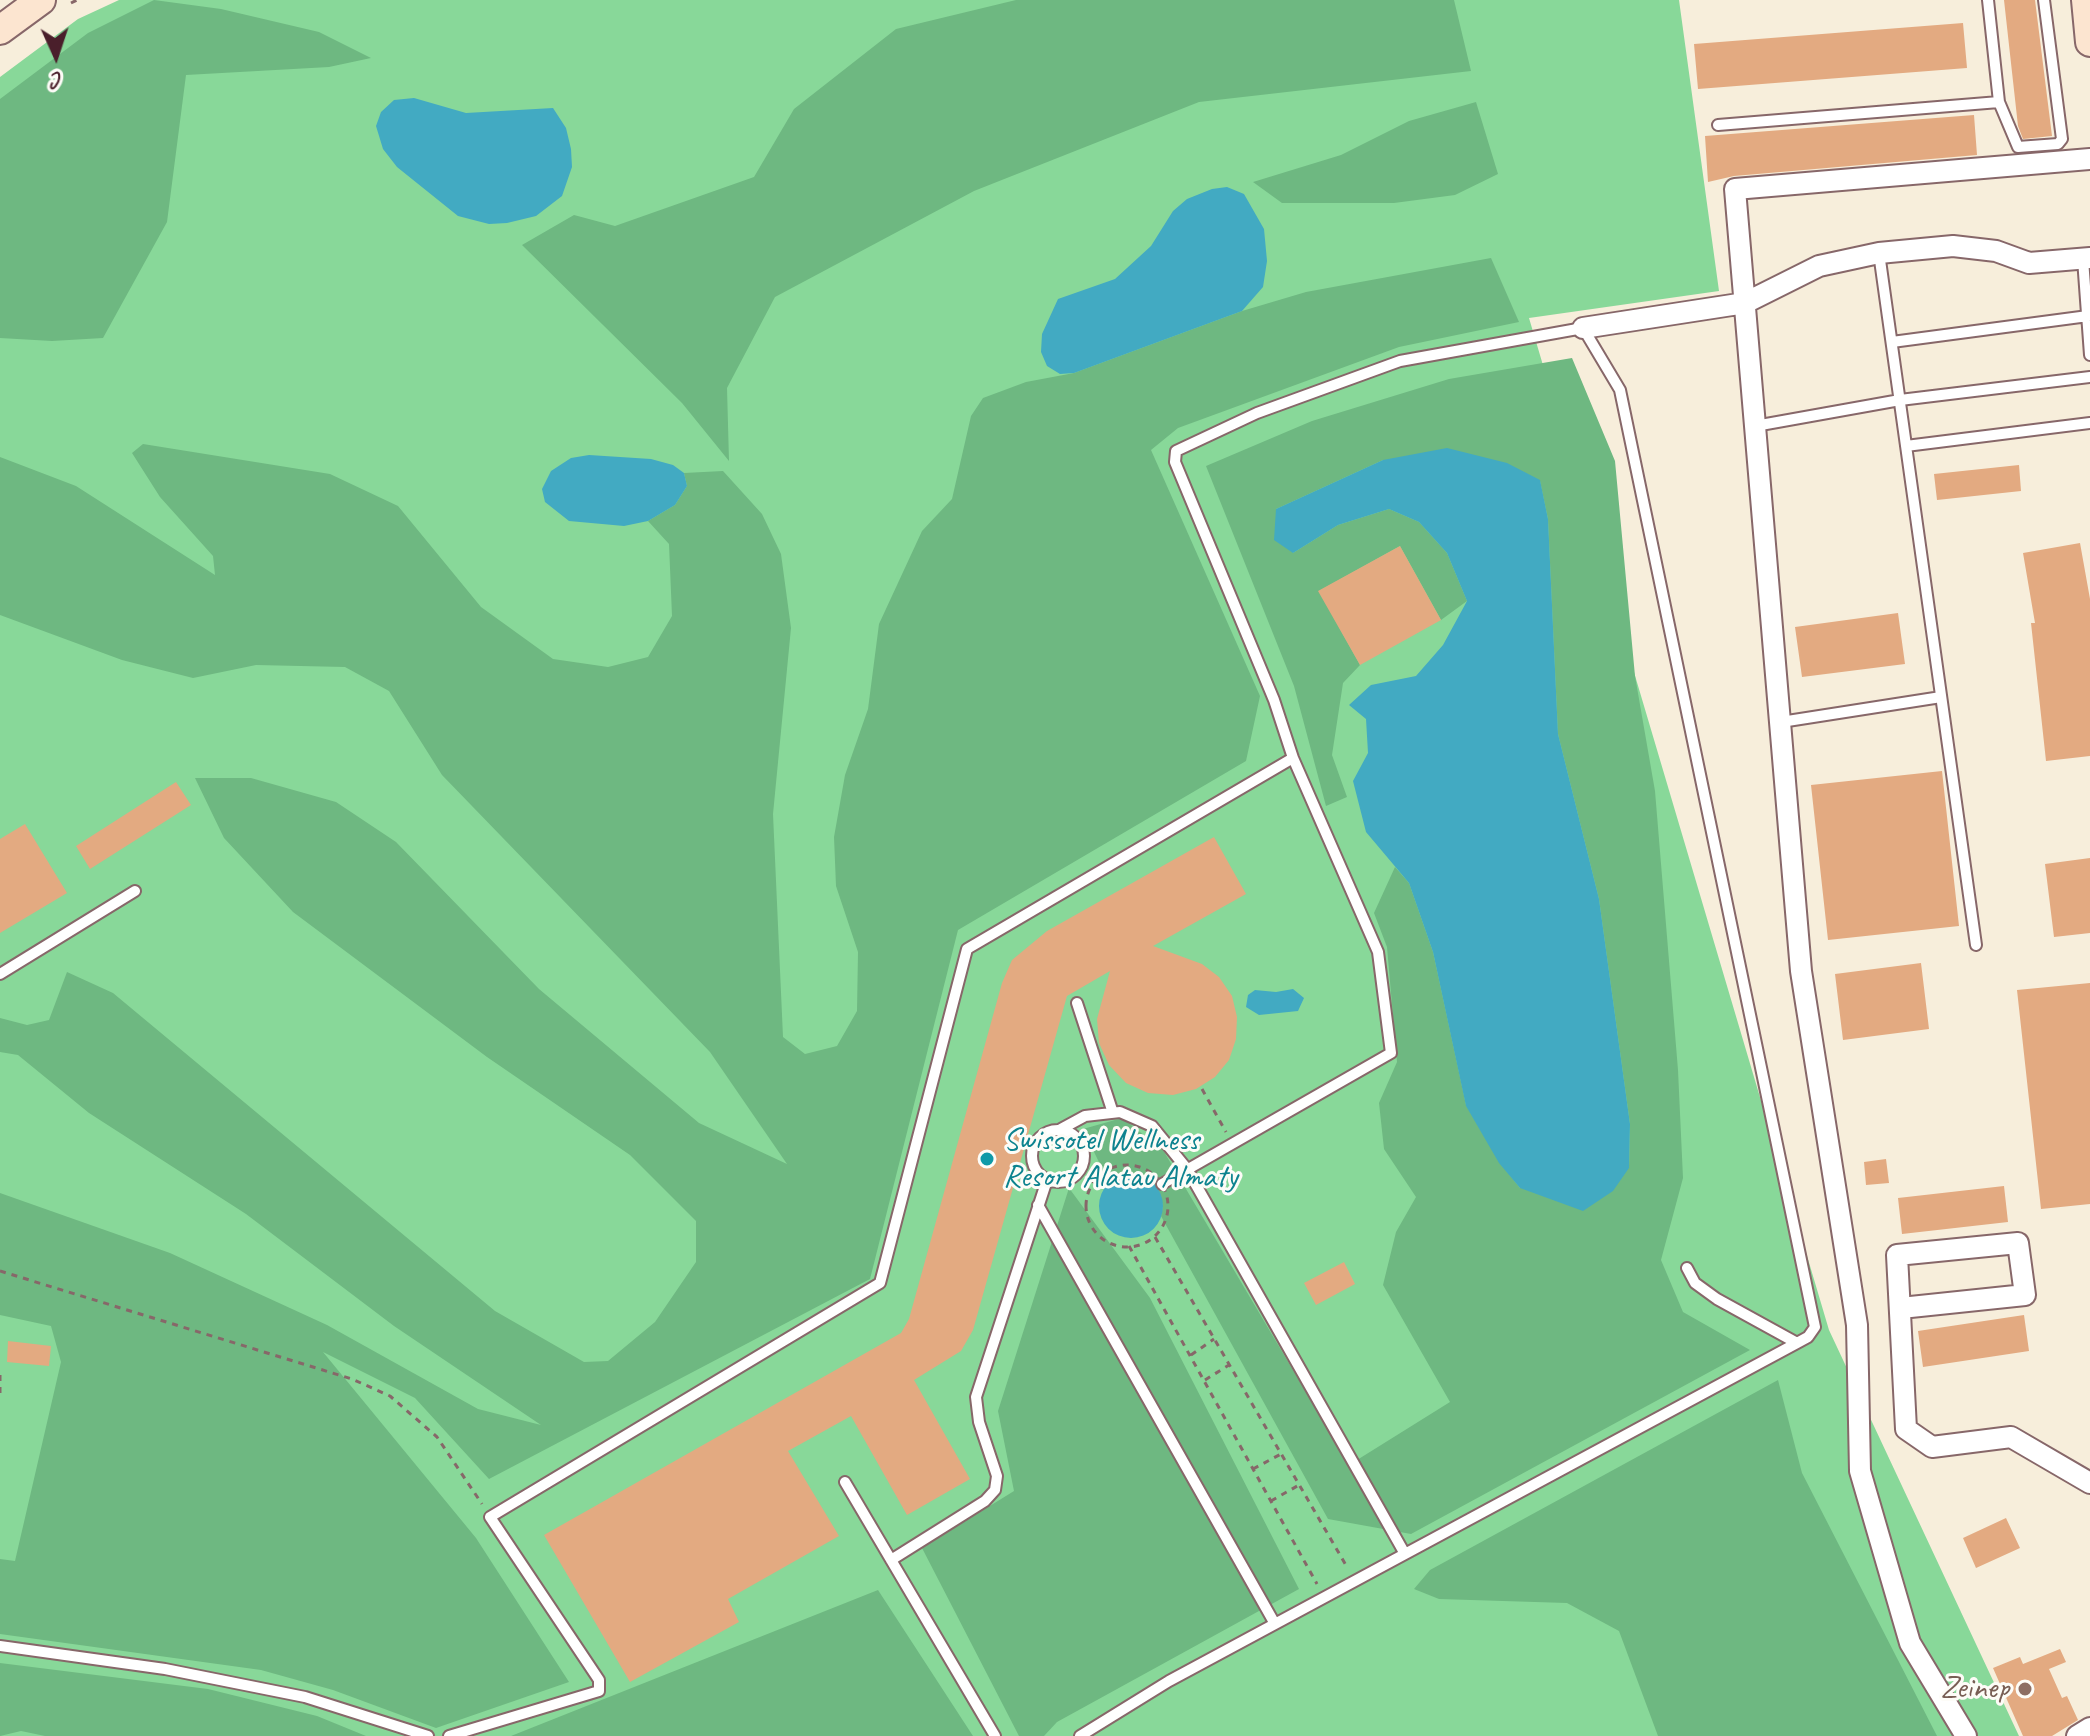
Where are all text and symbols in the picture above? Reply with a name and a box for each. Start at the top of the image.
north arrow [16,16,96,96]
text: С [51,66,63,94]
place label: Swissotel Wellness Resort Alatau Almaty [1003,1122,1237,1197]
marker: Swissotel Wellness Resort Alatau Almaty [978,1150,996,1168]
place label: Zeinep [1940,1670,2009,1708]
marker: Zeinep [2016,1680,2034,1698]

